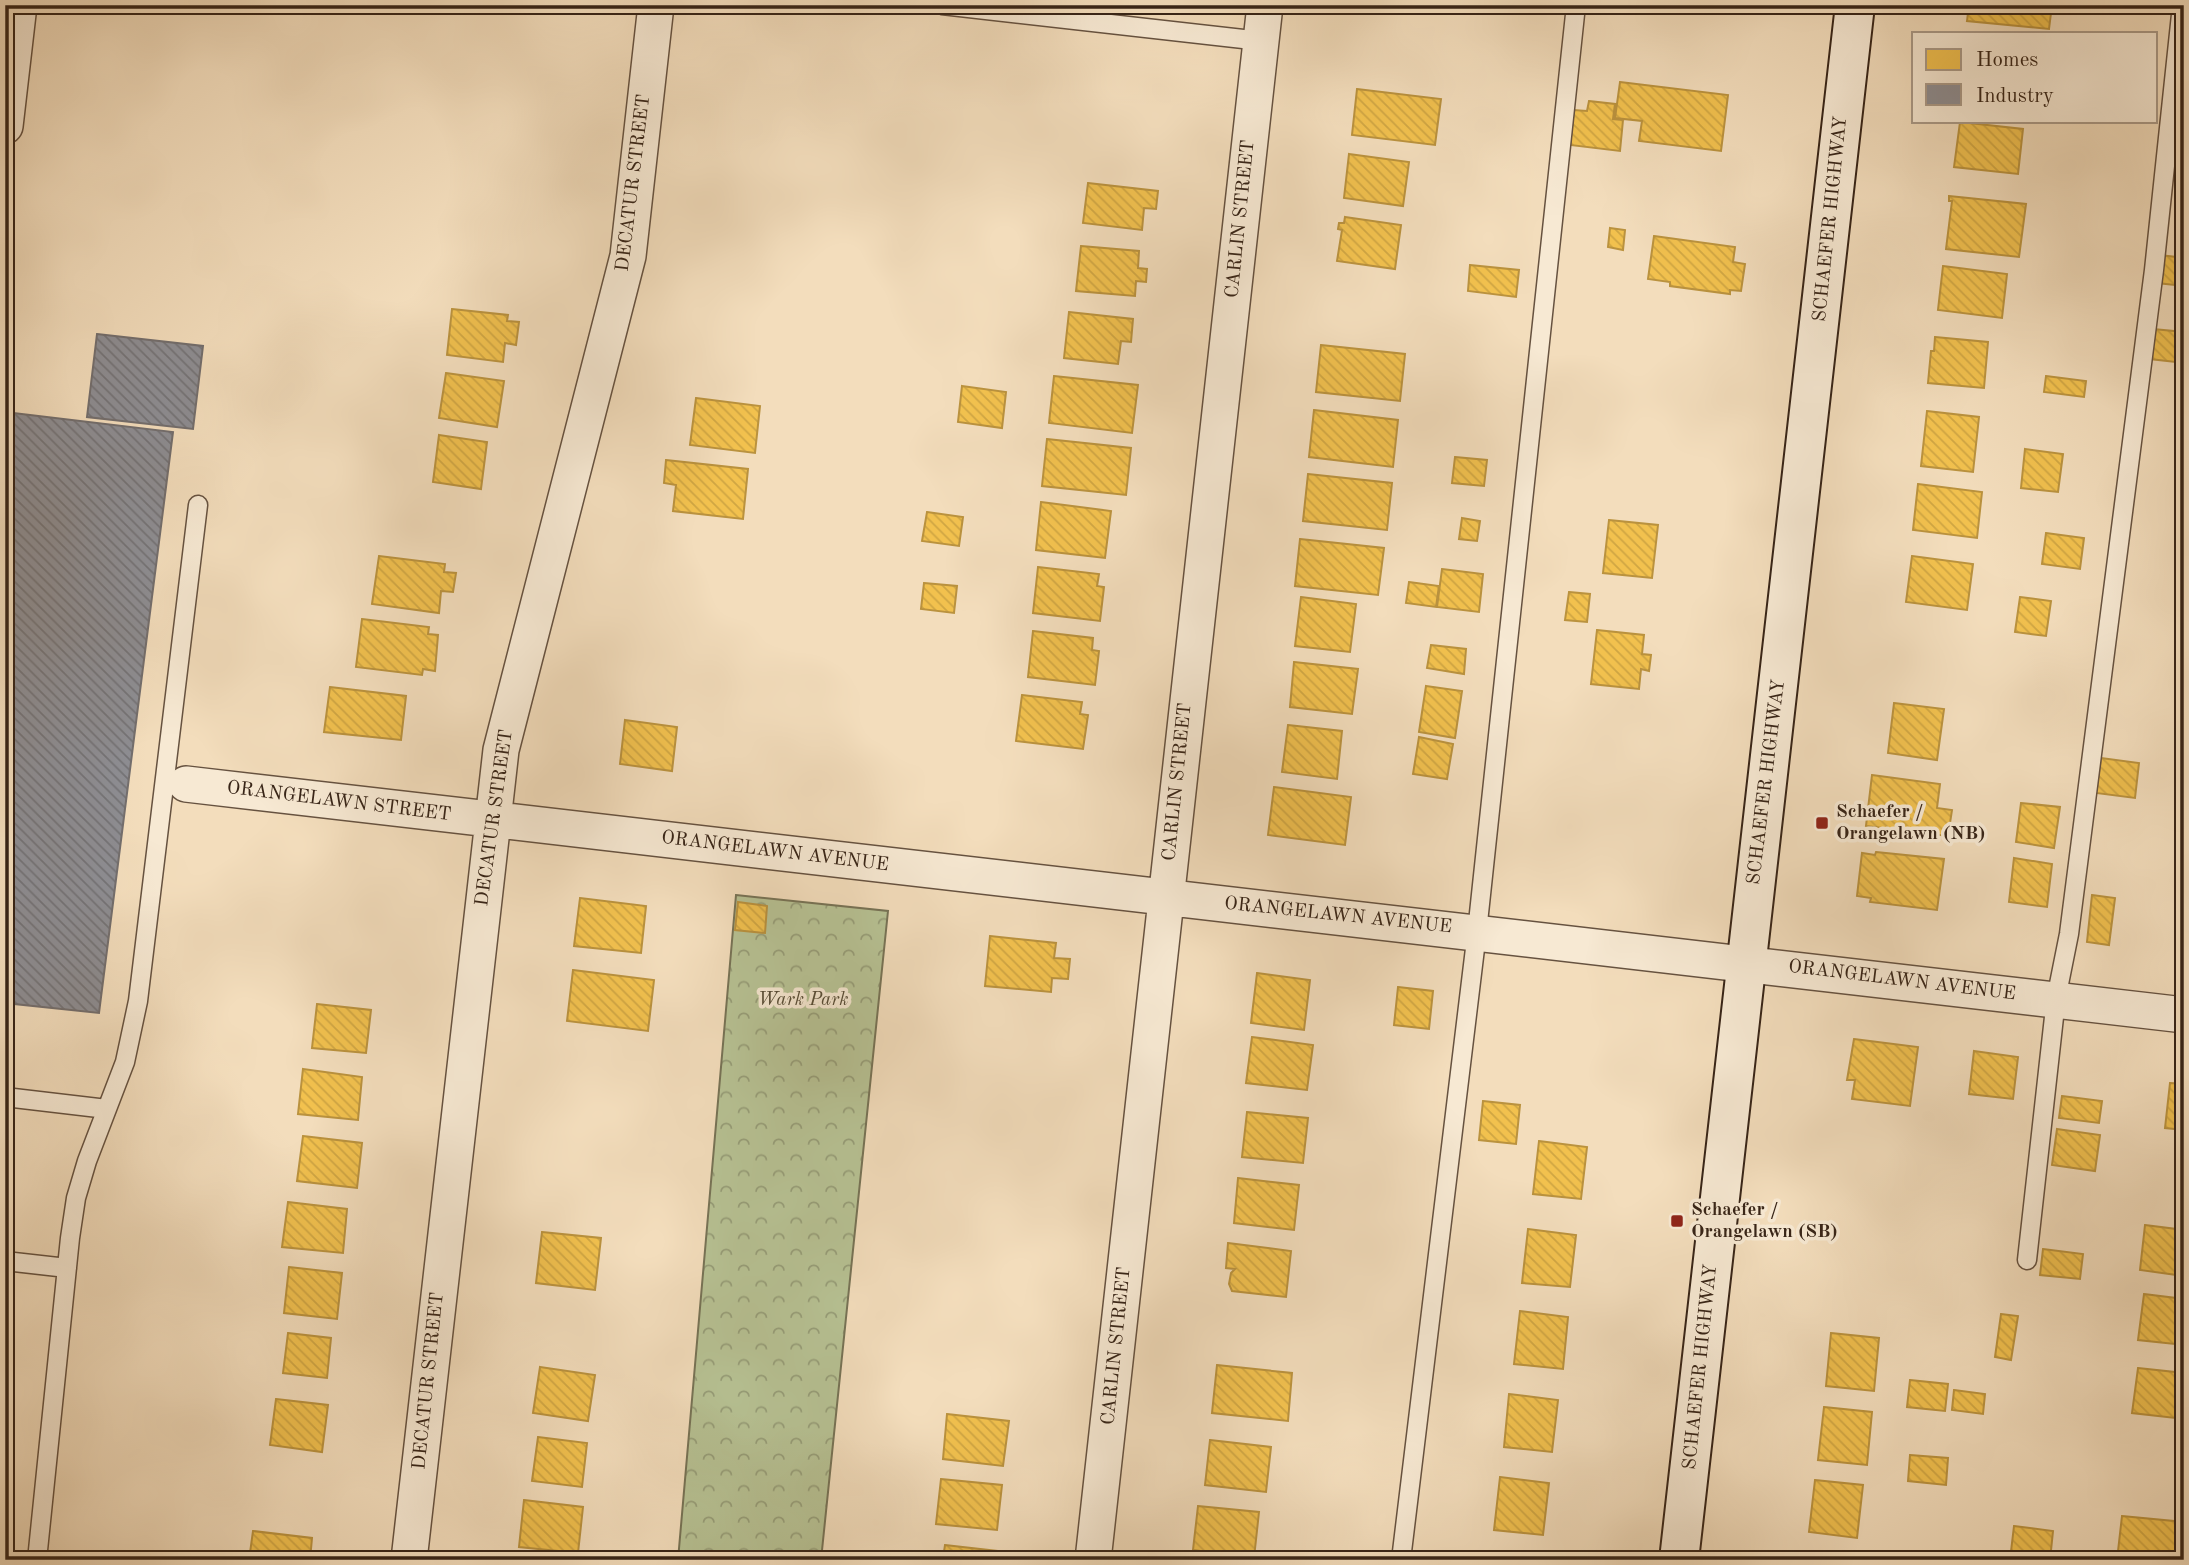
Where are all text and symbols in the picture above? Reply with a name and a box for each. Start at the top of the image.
legend [1912,32,2158,122]
text: Homes [1976,50,2038,71]
text: Industry [1976,86,2054,107]
street label: DECATUR STREET [614,93,654,273]
street label: SCHAEFER HIGHWAY [1811,115,1851,323]
street label: CARLIN STREET [1223,139,1259,299]
street label: SCHAEFER HIGHWAY [1745,678,1789,886]
street label: CARLIN STREET [1160,702,1196,862]
street label: DECATUR STREET [473,728,517,908]
street label: ORANGELAWN STREET [226,779,452,825]
place label: Schaefer / Orangelawn (NB) [1836,803,1985,844]
marker: Schaefer / Orangelawn (NB) [1814,815,1830,831]
street label: ORANGELAWN AVENUE [660,829,890,875]
street label: ORANGELAWN AVENUE [1223,895,1453,937]
street label: ORANGELAWN AVENUE [1787,958,2017,1004]
park label: Wark Park [757,991,849,1010]
place label: Schaefer / Orangelawn (SB) [1691,1201,1838,1242]
marker: Schaefer / Orangelawn (SB) [1669,1213,1685,1229]
street label: SCHAEFER HIGHWAY [1681,1263,1721,1471]
street label: CARLIN STREET [1099,1266,1135,1426]
street label: DECATUR STREET [410,1291,448,1471]

